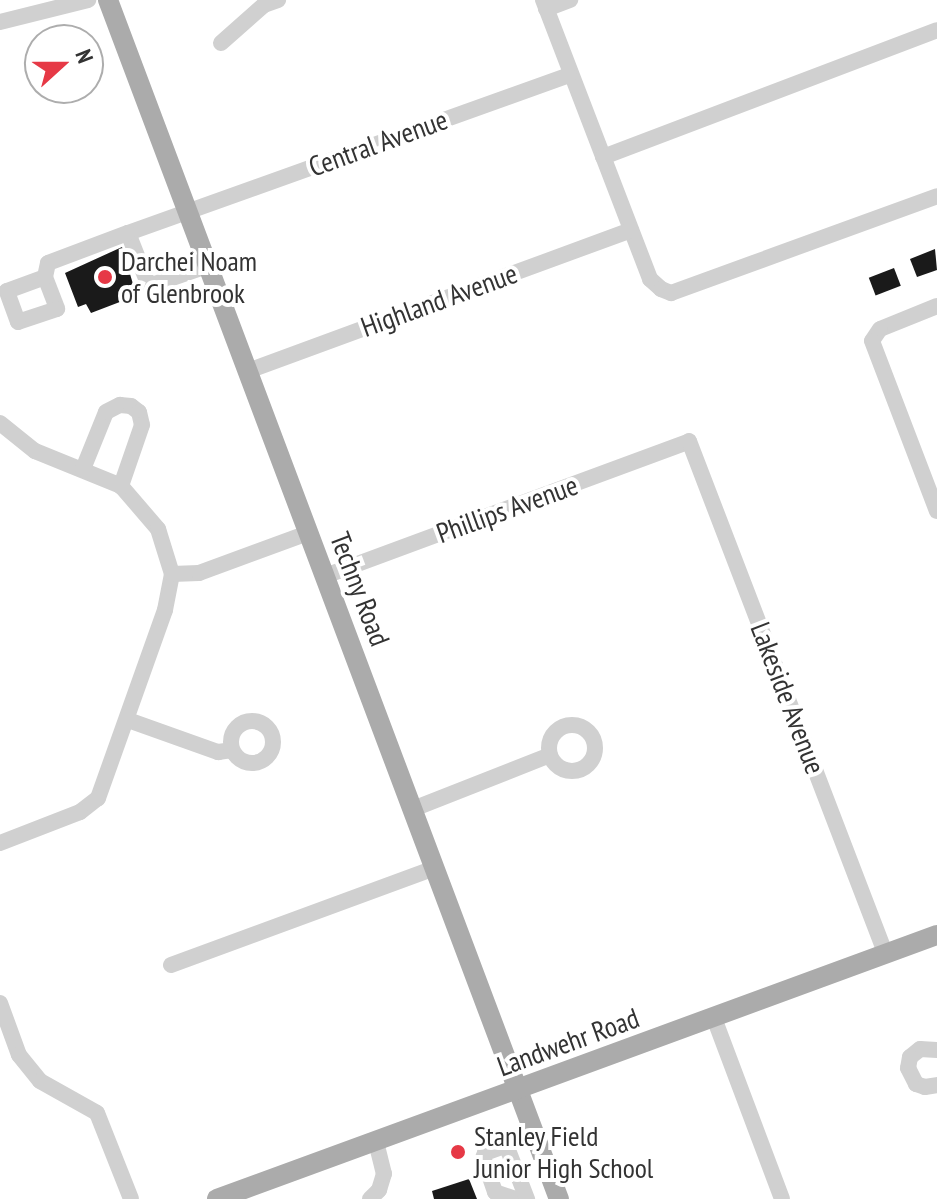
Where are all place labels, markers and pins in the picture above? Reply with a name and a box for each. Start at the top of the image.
place label: Darchei Noam of Glenbrook [121,244,257,310]
marker: Darchei Noam of Glenbrook [96,268,114,286]
place label: Stanley Field Junior High School [474,1119,653,1185]
marker: Stanley Field Junior High School [449,1143,467,1161]

